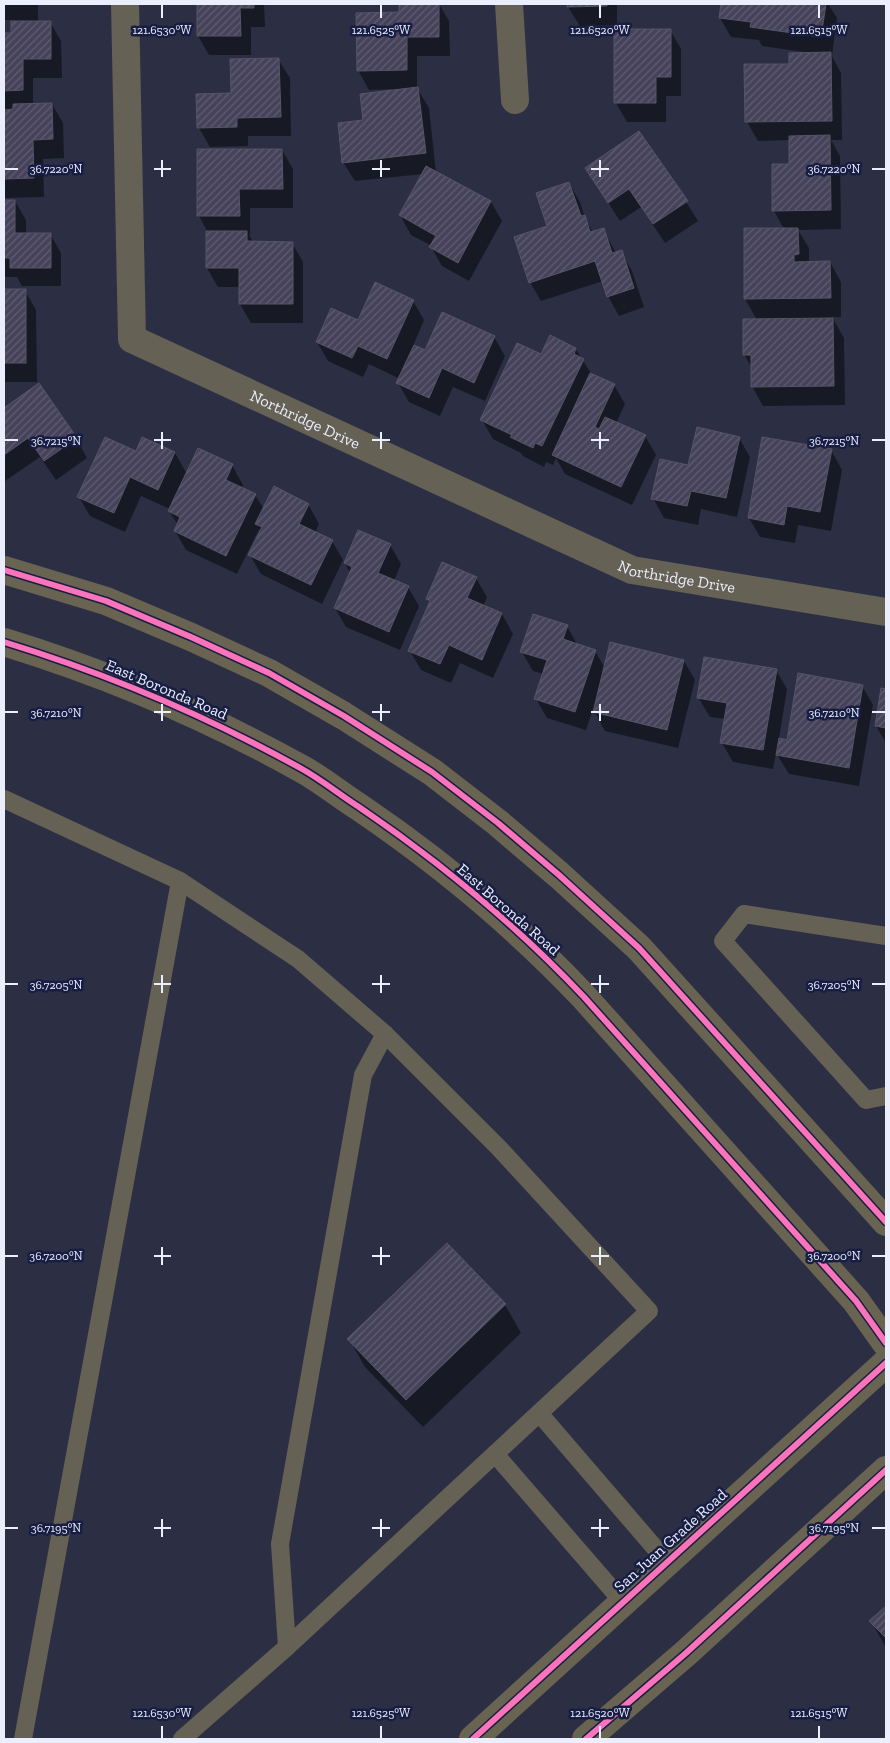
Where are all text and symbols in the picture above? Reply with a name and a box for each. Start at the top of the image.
text: 121.6530°W [133,23,192,37]
text: 121.6525°W [352,23,411,37]
text: 121.6520°W [570,23,630,37]
text: 121.6515°W [791,23,848,37]
text: 36.7220°N [30,162,82,176]
text: 36.7220°N [808,162,860,176]
street label: Northridge Drive [247,386,363,453]
text: 36.7215°N [31,434,81,448]
text: 36.7215°N [809,434,859,448]
street label: Northridge Drive [615,556,737,597]
street label: East Boronda Road [103,655,231,724]
text: 36.7210°N [31,706,82,720]
text: 36.7210°N [809,706,860,720]
street label: East Boronda Road [453,859,564,959]
text: 36.7205°N [30,978,82,992]
text: 36.7205°N [808,978,860,992]
text: 36.7200°N [29,1249,83,1263]
text: 36.7200°N [807,1249,861,1263]
street label: San Juan Grade Road [610,1485,731,1596]
text: 36.7195°N [31,1521,81,1535]
text: 36.7195°N [809,1521,859,1535]
text: 121.6530°W [133,1706,192,1720]
text: 121.6525°W [352,1706,411,1720]
text: 121.6520°W [570,1706,630,1720]
text: 121.6515°W [791,1706,848,1720]

